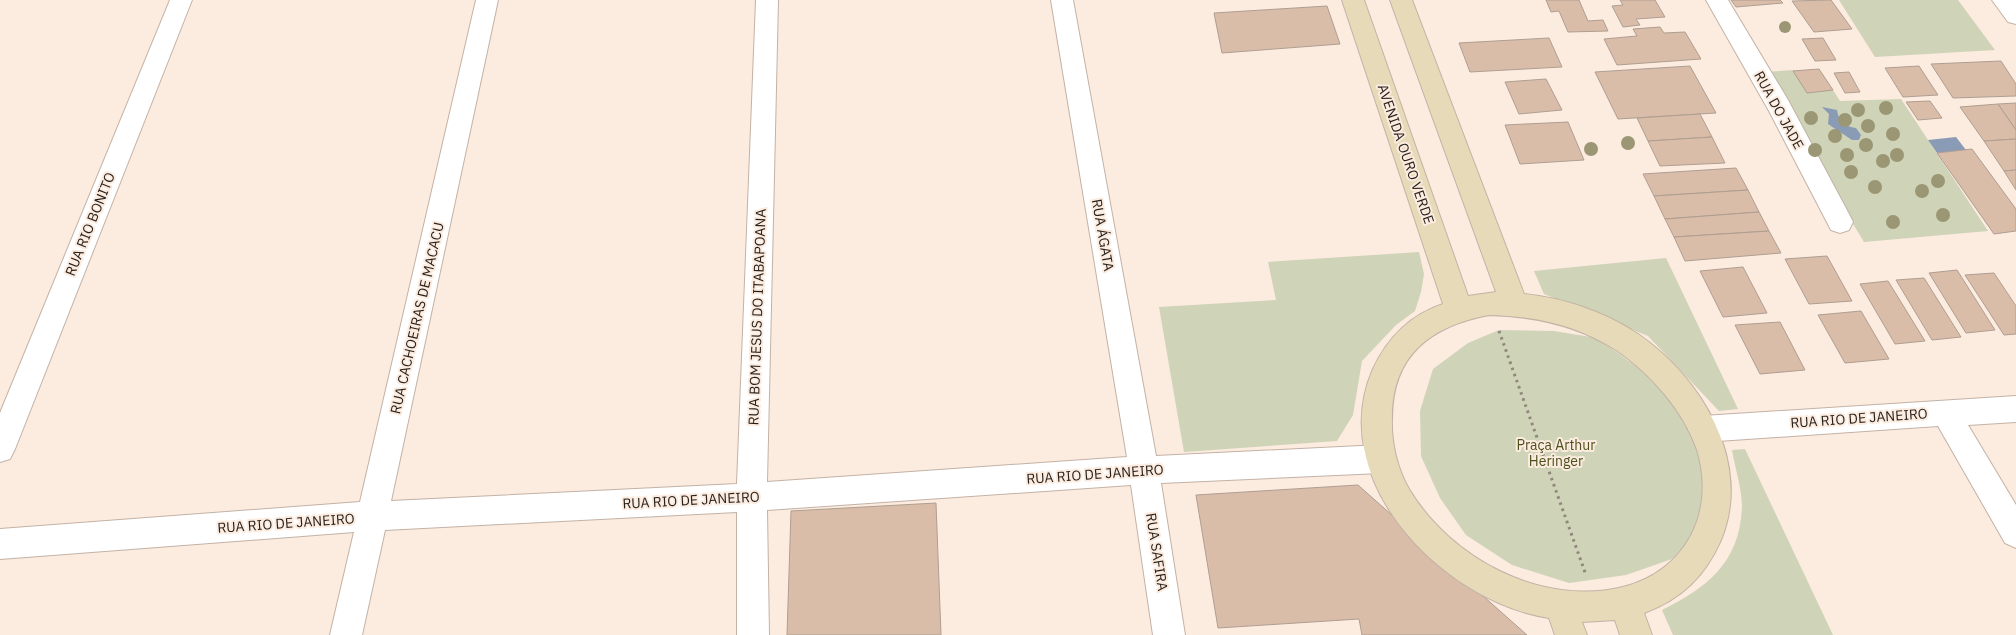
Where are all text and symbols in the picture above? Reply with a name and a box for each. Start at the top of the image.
street label: RUA DO JADE [1750,68,1808,152]
street label: AVENIDA OURO VERDE [1374,82,1438,226]
street label: RUA RIO BONITO [61,169,119,278]
street label: RUA ÁGATA [1088,197,1119,273]
street label: RUA BOM JESUS DO ITABAPOANA [744,208,770,426]
street label: RUA CACHOEIRAS DE MACACU [386,220,448,416]
street label: RUA RIO DE JANEIRO [1790,404,1928,432]
park label: Praça Arthur Heringer [1517,436,1595,470]
street label: RUA RIO DE JANEIRO [1026,460,1164,488]
street label: RUA RIO DE JANEIRO [622,487,760,513]
street label: RUA RIO DE JANEIRO [217,509,355,537]
street label: RUA SAFIRA [1142,512,1172,592]

